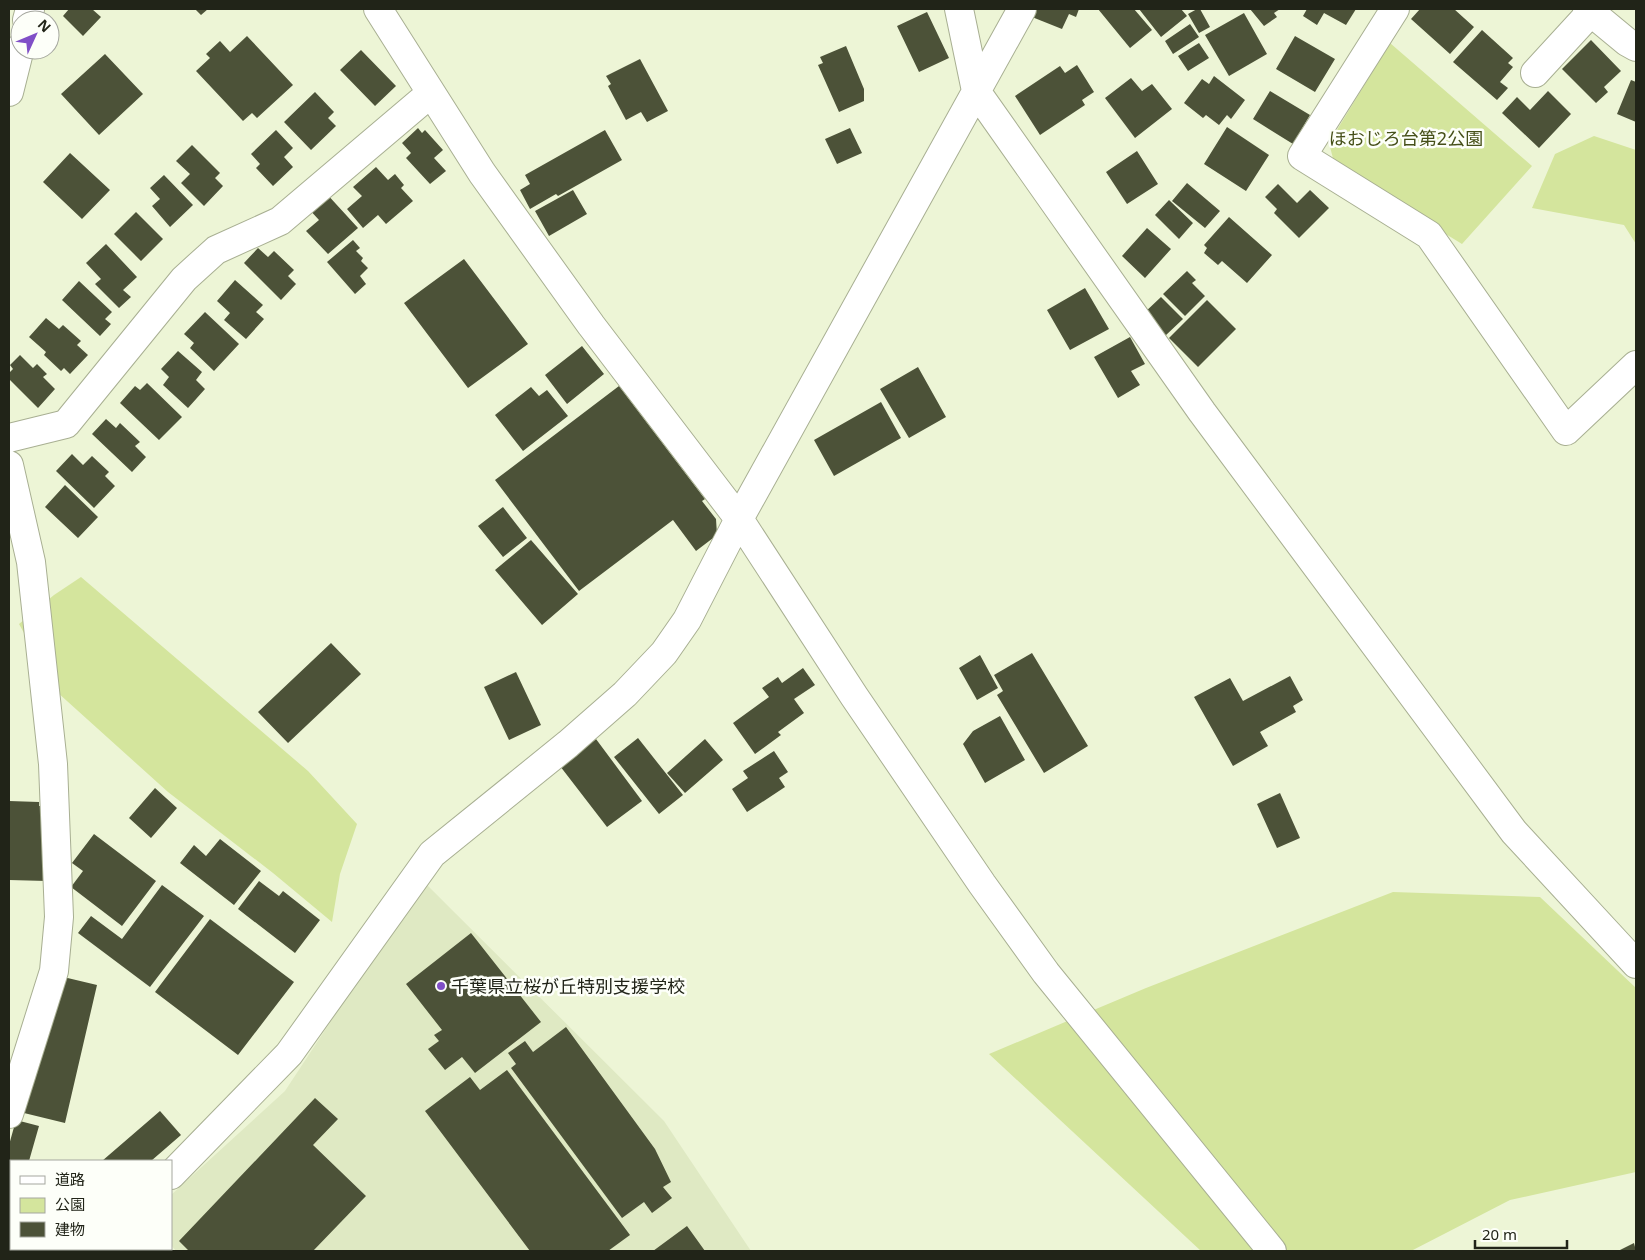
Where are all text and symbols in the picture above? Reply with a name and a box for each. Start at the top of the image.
north arrow [10,10,60,60]
text: N [34,15,56,36]
park label: ほおじろ台第2公園 [1329,126,1483,150]
place label: 千葉県立桜が丘特別支援学校 [451,974,685,998]
marker: 千葉県立桜が丘特別支援学校 [435,980,447,992]
legend [10,1160,172,1250]
text: 道路 [55,1169,85,1189]
text: 公園 [55,1194,85,1214]
scale bar [1475,1218,1568,1250]
text: 建物 [55,1219,85,1239]
text: 20 m [1482,1224,1517,1244]

